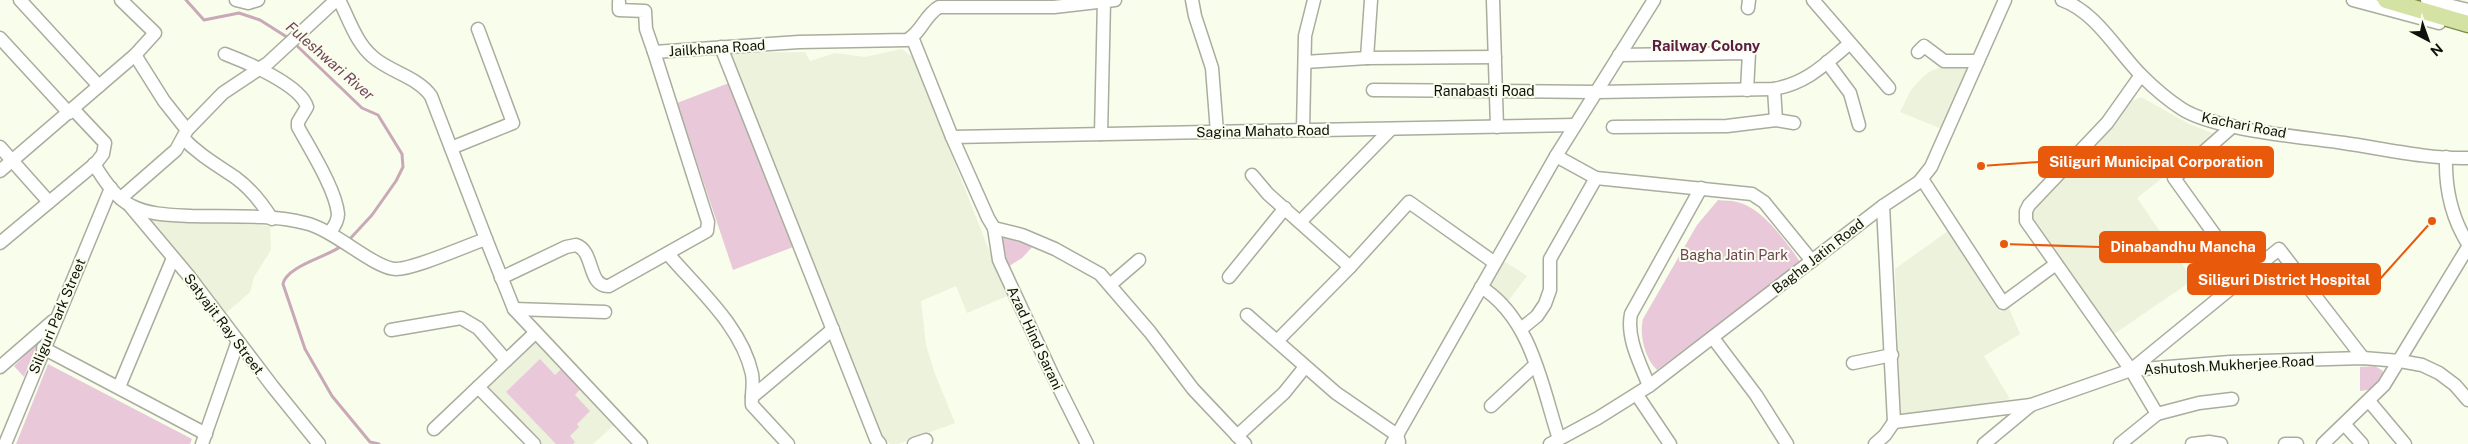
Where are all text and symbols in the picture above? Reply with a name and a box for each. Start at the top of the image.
north arrow [2403,15,2453,65]
water label: Fuleshwari River [283,18,378,104]
street label: Jailkhana Road [668,37,766,59]
district label: Railway Colony [1652,37,1761,54]
text: N [2427,40,2446,59]
street label: Ranabasti Road [1433,83,1535,99]
street label: Kachari Road [2200,109,2288,141]
street label: Sagina Mahato Road [1196,122,1330,140]
callout: Siliguri Municipal Corporation [2039,147,2273,177]
text: Siliguri Municipal Corporation [2049,153,2263,170]
street label: Bagha Jatin Road [1769,215,1867,297]
callout: Dinabandhu Mancha [2100,232,2265,262]
text: Dinabandhu Mancha [2110,238,2256,255]
park label: Bagha Jatin Park [1680,247,1788,263]
street label: Siliguri Park Street [25,256,89,376]
callout: Siliguri District Hospital [2188,264,2380,294]
street label: Satyajit Ray Street [181,270,267,378]
text: Siliguri District Hospital [2198,271,2370,288]
street label: Azad Hind Sarani [1004,284,1066,392]
street label: Ashutosh Mukherjee Road [2143,353,2315,377]

